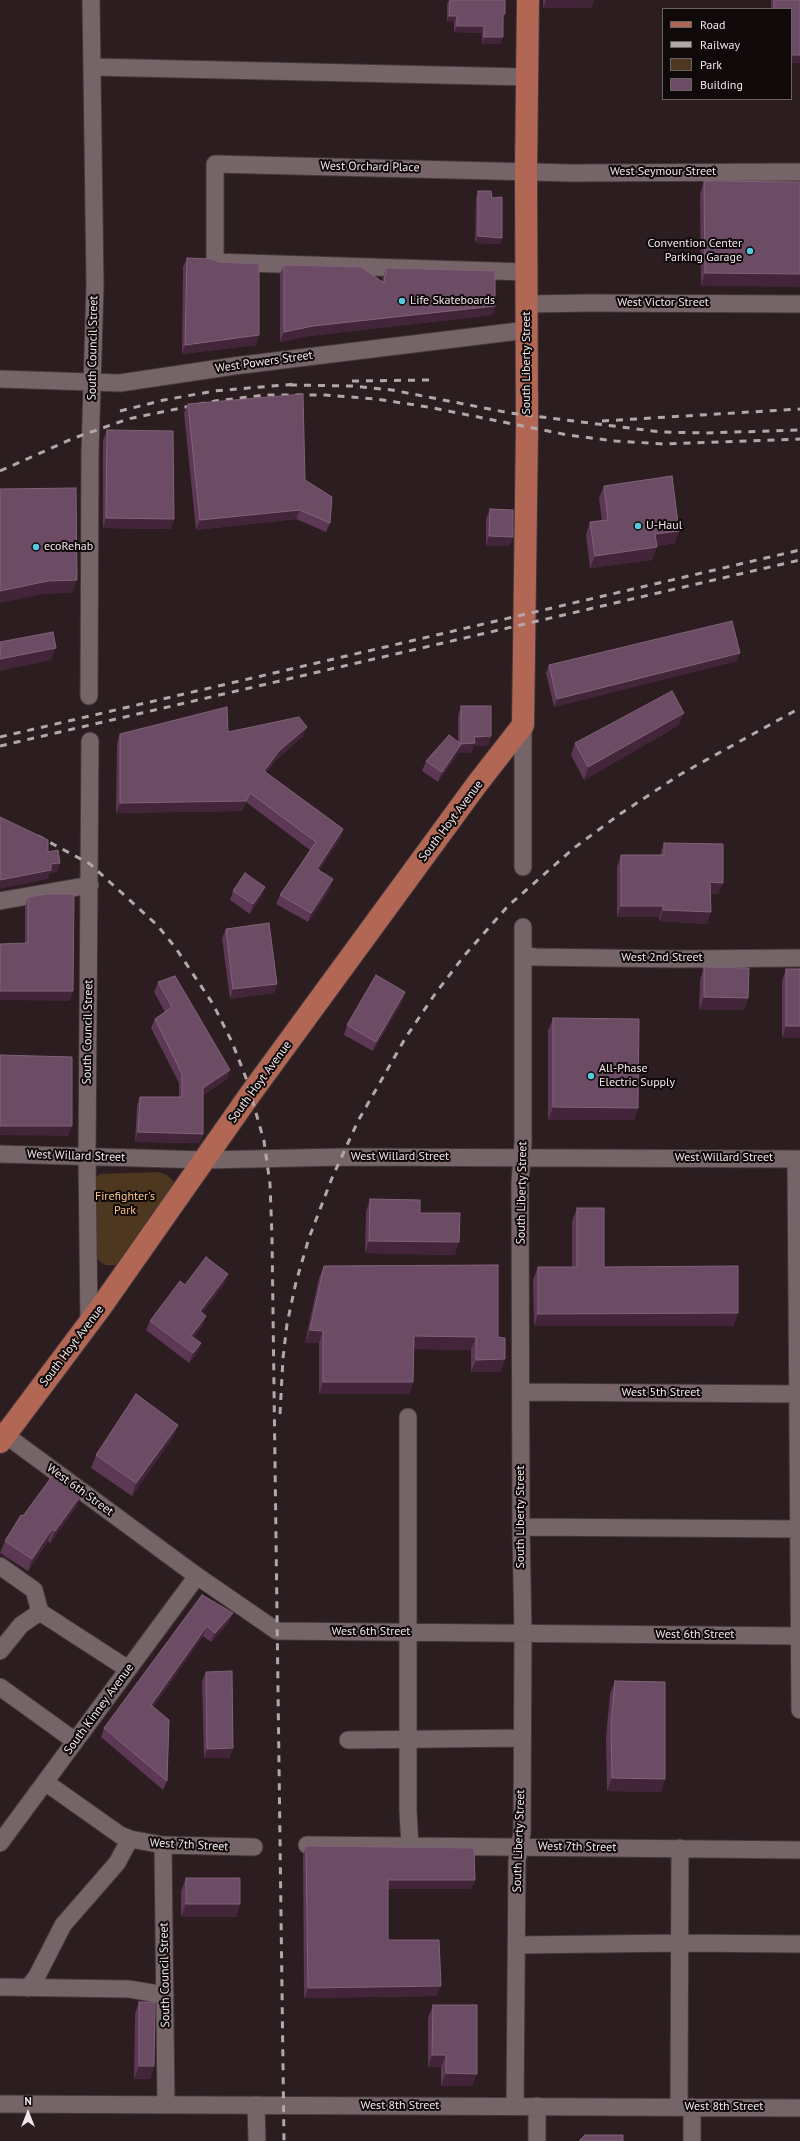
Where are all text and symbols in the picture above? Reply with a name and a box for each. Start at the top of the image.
legend [662,8,792,100]
text: Road [700,17,725,32]
text: Railway [700,37,740,52]
text: Park [700,57,722,72]
text: Building [700,77,743,92]
street label: West Orchard Place [320,159,420,175]
street label: West Seymour Street [610,165,716,179]
place label: Convention Center Parking Garage [648,237,742,265]
marker: Convention Center Parking Garage [745,246,755,256]
place label: Life Skateboards [410,294,495,308]
street label: South Council Street [85,295,101,401]
marker: Life Skateboards [397,296,407,306]
street label: West Victor Street [617,296,709,310]
street label: South Liberty Street [520,311,534,415]
street label: West Powers Street [214,348,314,376]
place label: U-Haul [646,519,682,533]
marker: U-Haul [633,521,643,531]
place label: ecoRehab [44,540,93,554]
marker: ecoRehab [31,542,41,552]
street label: South Hoyt Avenue [416,778,486,864]
street label: West 2nd Street [621,951,703,965]
street label: South Council Street [80,979,96,1085]
street label: South Hoyt Avenue [225,1038,295,1126]
place label: All-Phase Electric Supply [599,1062,675,1090]
marker: All-Phase Electric Supply [586,1071,596,1081]
street label: South Liberty Street [514,1141,530,1245]
street label: West Willard Street [27,1147,125,1165]
street label: West Willard Street [351,1150,449,1164]
street label: West Willard Street [675,1151,773,1165]
park label: Firefighter's Park [95,1190,155,1218]
street label: South Hoyt Avenue [37,1303,107,1389]
street label: West 5th Street [622,1386,700,1400]
street label: West 6th Street [44,1461,116,1519]
street label: South Liberty Street [514,1465,528,1569]
street label: West 6th Street [332,1625,410,1639]
street label: West 6th Street [656,1628,734,1642]
street label: South Kinney Avenue [61,1661,137,1757]
street label: South Liberty Street [510,1789,528,1893]
street label: West 7th Street [149,1836,229,1854]
street label: West 7th Street [538,1839,616,1855]
street label: South Council Street [157,1922,173,2028]
north arrow [8,2093,48,2133]
text: N [24,2094,32,2108]
street label: West 8th Street [361,2099,439,2113]
street label: West 8th Street [685,2100,763,2114]

